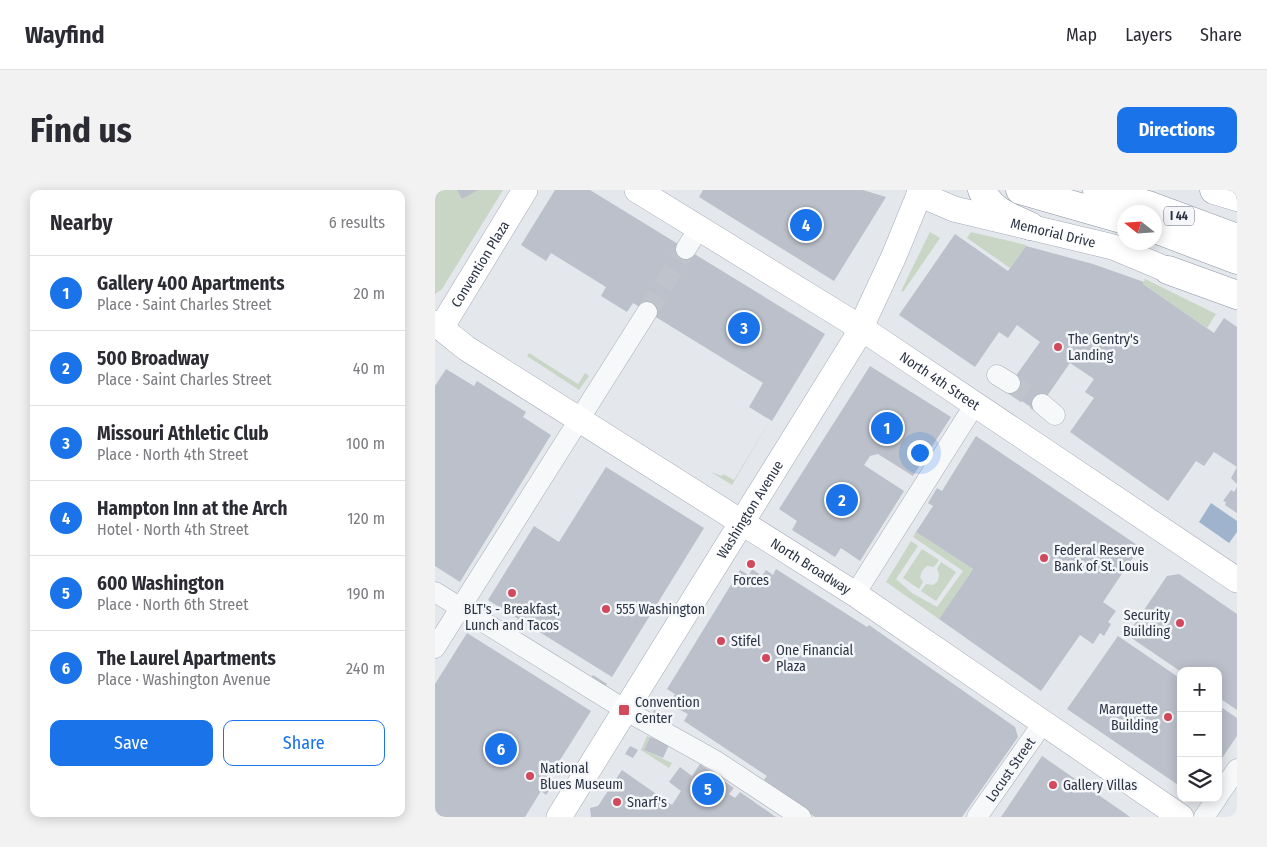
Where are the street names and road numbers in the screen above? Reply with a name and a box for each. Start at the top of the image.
road number: I 44 [1164,206,1194,226]
street label: Memorial Drive [1009,214,1097,251]
street label: Convention Plaza [447,217,513,310]
street label: North 4th Street [897,348,983,414]
street label: Washington Avenue [713,457,787,562]
street label: North Broadway [768,534,855,598]
street label: Locust Street [982,734,1039,805]

